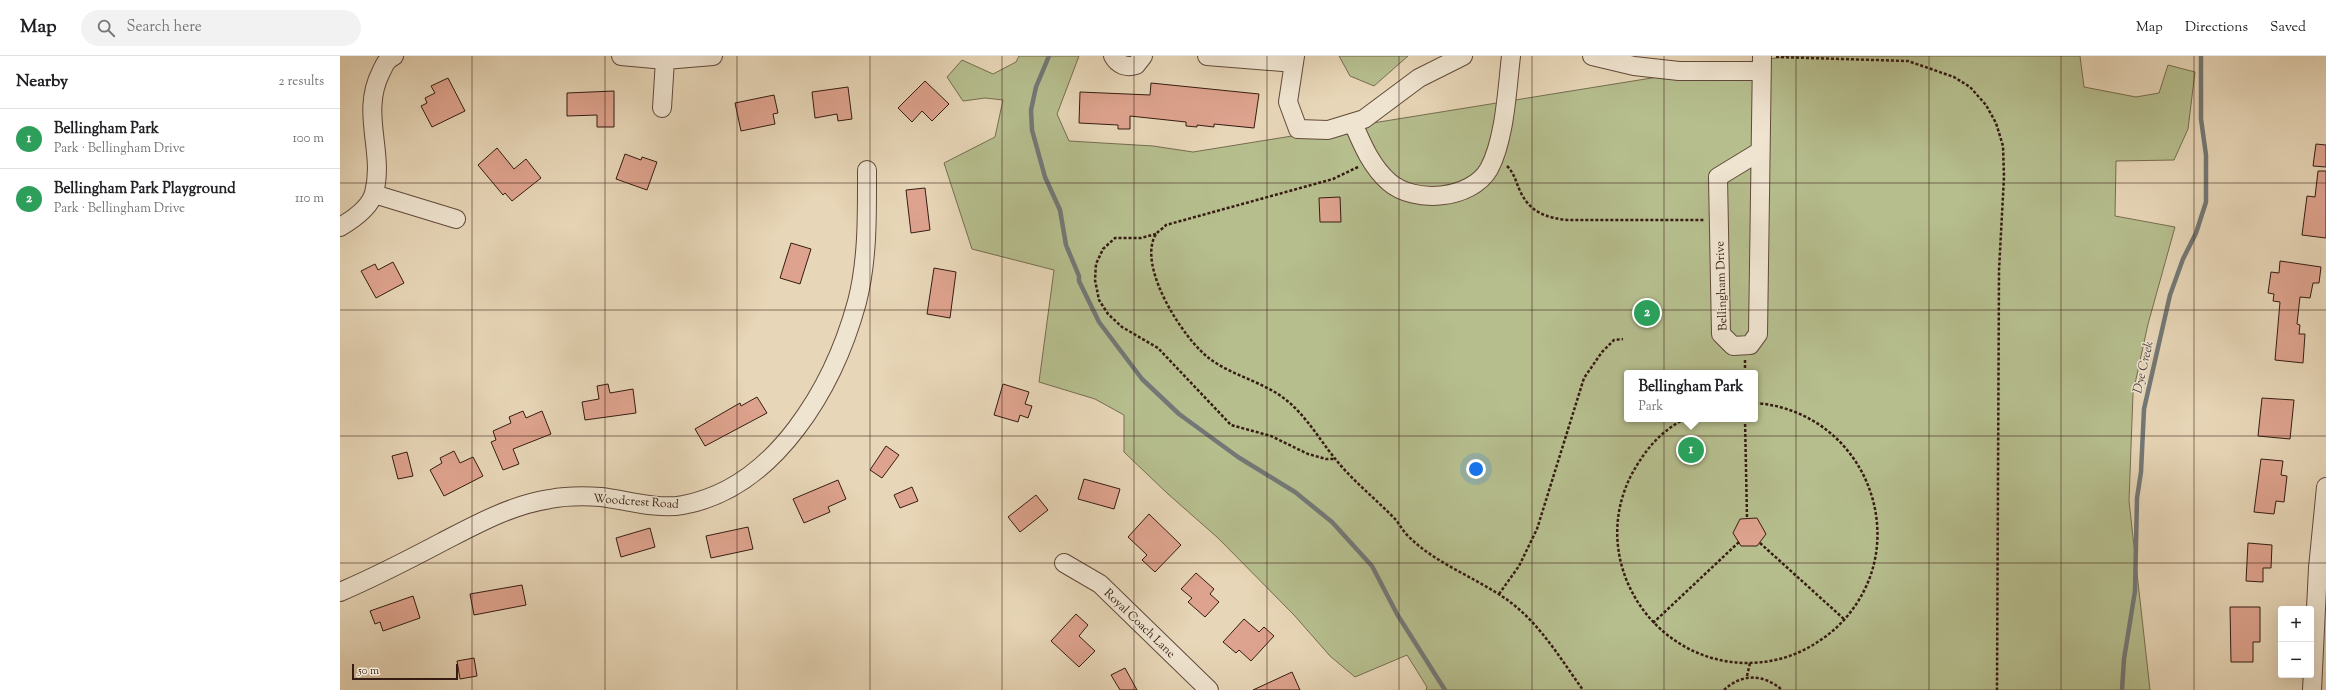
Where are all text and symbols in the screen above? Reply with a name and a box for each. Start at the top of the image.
search box [81,10,361,46]
text: Map [20,14,57,41]
icon: search [95,17,117,39]
text: Search here [127,17,202,38]
text: Map [2136,18,2163,38]
text: Directions [2185,18,2248,38]
text: Saved [2270,18,2306,38]
text: Nearby [16,70,68,94]
text: 2 results [279,73,324,91]
text: Bellingham Park [54,119,159,140]
text: 1 [27,130,31,148]
text: 100 m [292,130,324,148]
text: Park · Bellingham Drive [54,140,185,158]
text: Bellingham Park Playground [54,179,236,200]
text: 2 [26,190,32,208]
text: 110 m [295,190,324,208]
text: Park · Bellingham Drive [54,200,185,218]
street label: Bellingham Drive [1711,240,1733,331]
pin: 2 [1634,298,1660,328]
water label: Dye Creek [2129,339,2159,395]
popup [1624,370,1758,422]
text: Bellingham Park [1638,377,1744,398]
text: Park [1638,398,1663,416]
pin: 1 [1678,435,1704,465]
your location [1466,459,1486,479]
street label: Woodcrest Road [592,490,680,514]
street label: Royal Coach Lane [1099,585,1179,663]
map controls [2278,606,2314,678]
button: + [2278,606,2314,642]
button: − [2278,642,2314,678]
scale bar [352,662,458,681]
text: 50 m [358,663,379,679]

